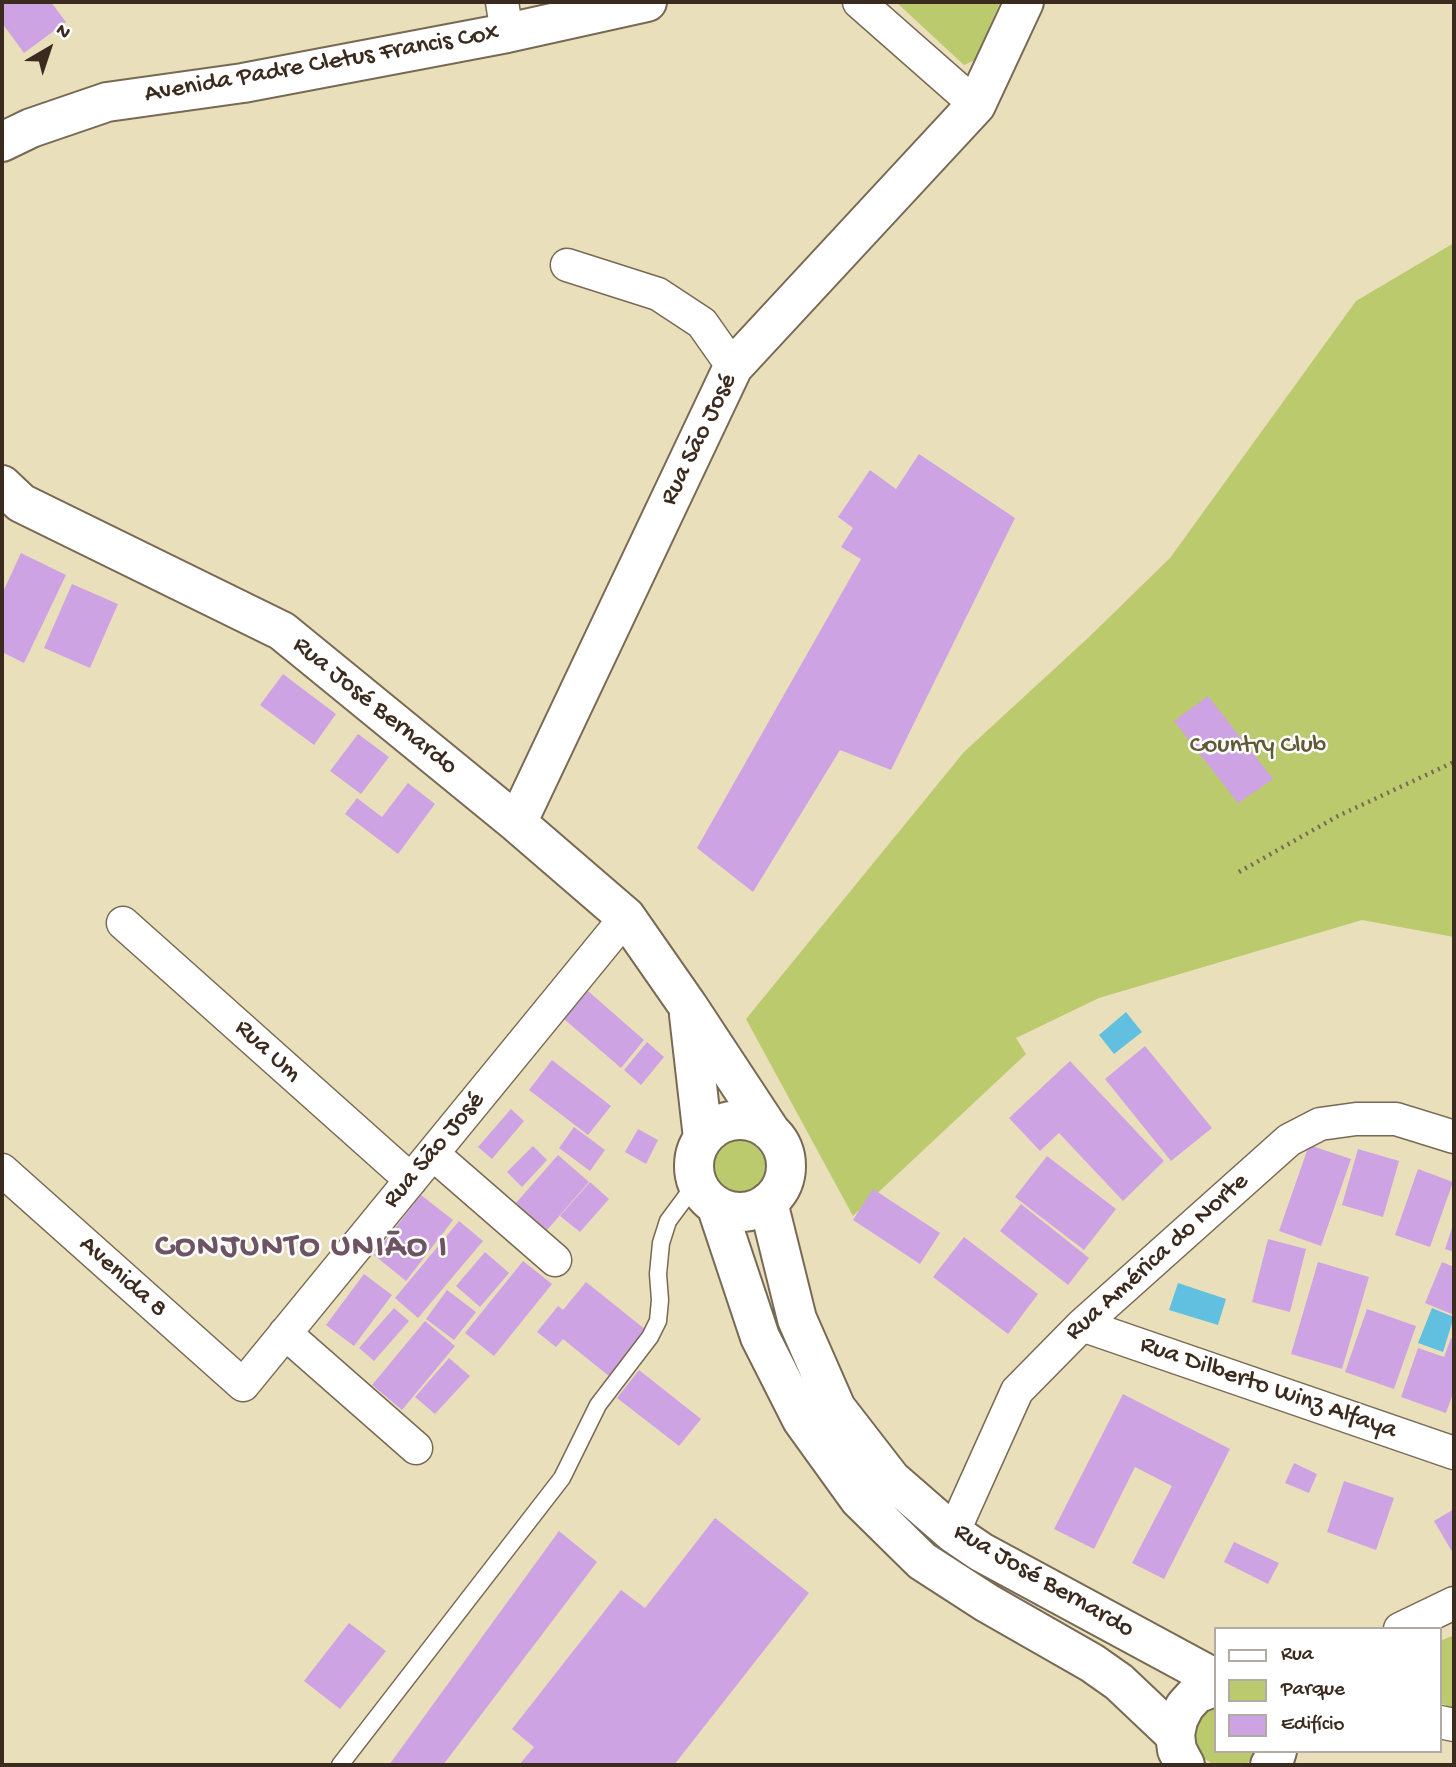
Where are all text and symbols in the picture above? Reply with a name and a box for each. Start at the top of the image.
north arrow [14,14,84,84]
street label: Avenida Padre Cletus Francis Cox [142,18,502,112]
text: N [50,19,75,45]
street label: Rua São José [655,369,745,511]
street label: Rua José Bernardo [285,631,463,783]
park label: Country Club [1190,731,1326,763]
street label: Rua Um [227,1014,307,1090]
street label: Rua São José [377,1086,493,1216]
street label: Rua América do Norte [1060,1167,1256,1349]
district label: CONJUNTO UNIÃO I [157,1229,447,1269]
street label: Avenida 8 [71,1230,173,1326]
street label: Rua Dilberto Winz Alfaya [1135,1330,1401,1448]
street label: Rua José Bernardo [947,1518,1139,1646]
legend [1214,1627,1442,1753]
text: Rua [1281,1643,1314,1668]
text: Parque [1281,1678,1345,1703]
text: Edifício [1281,1713,1345,1738]

